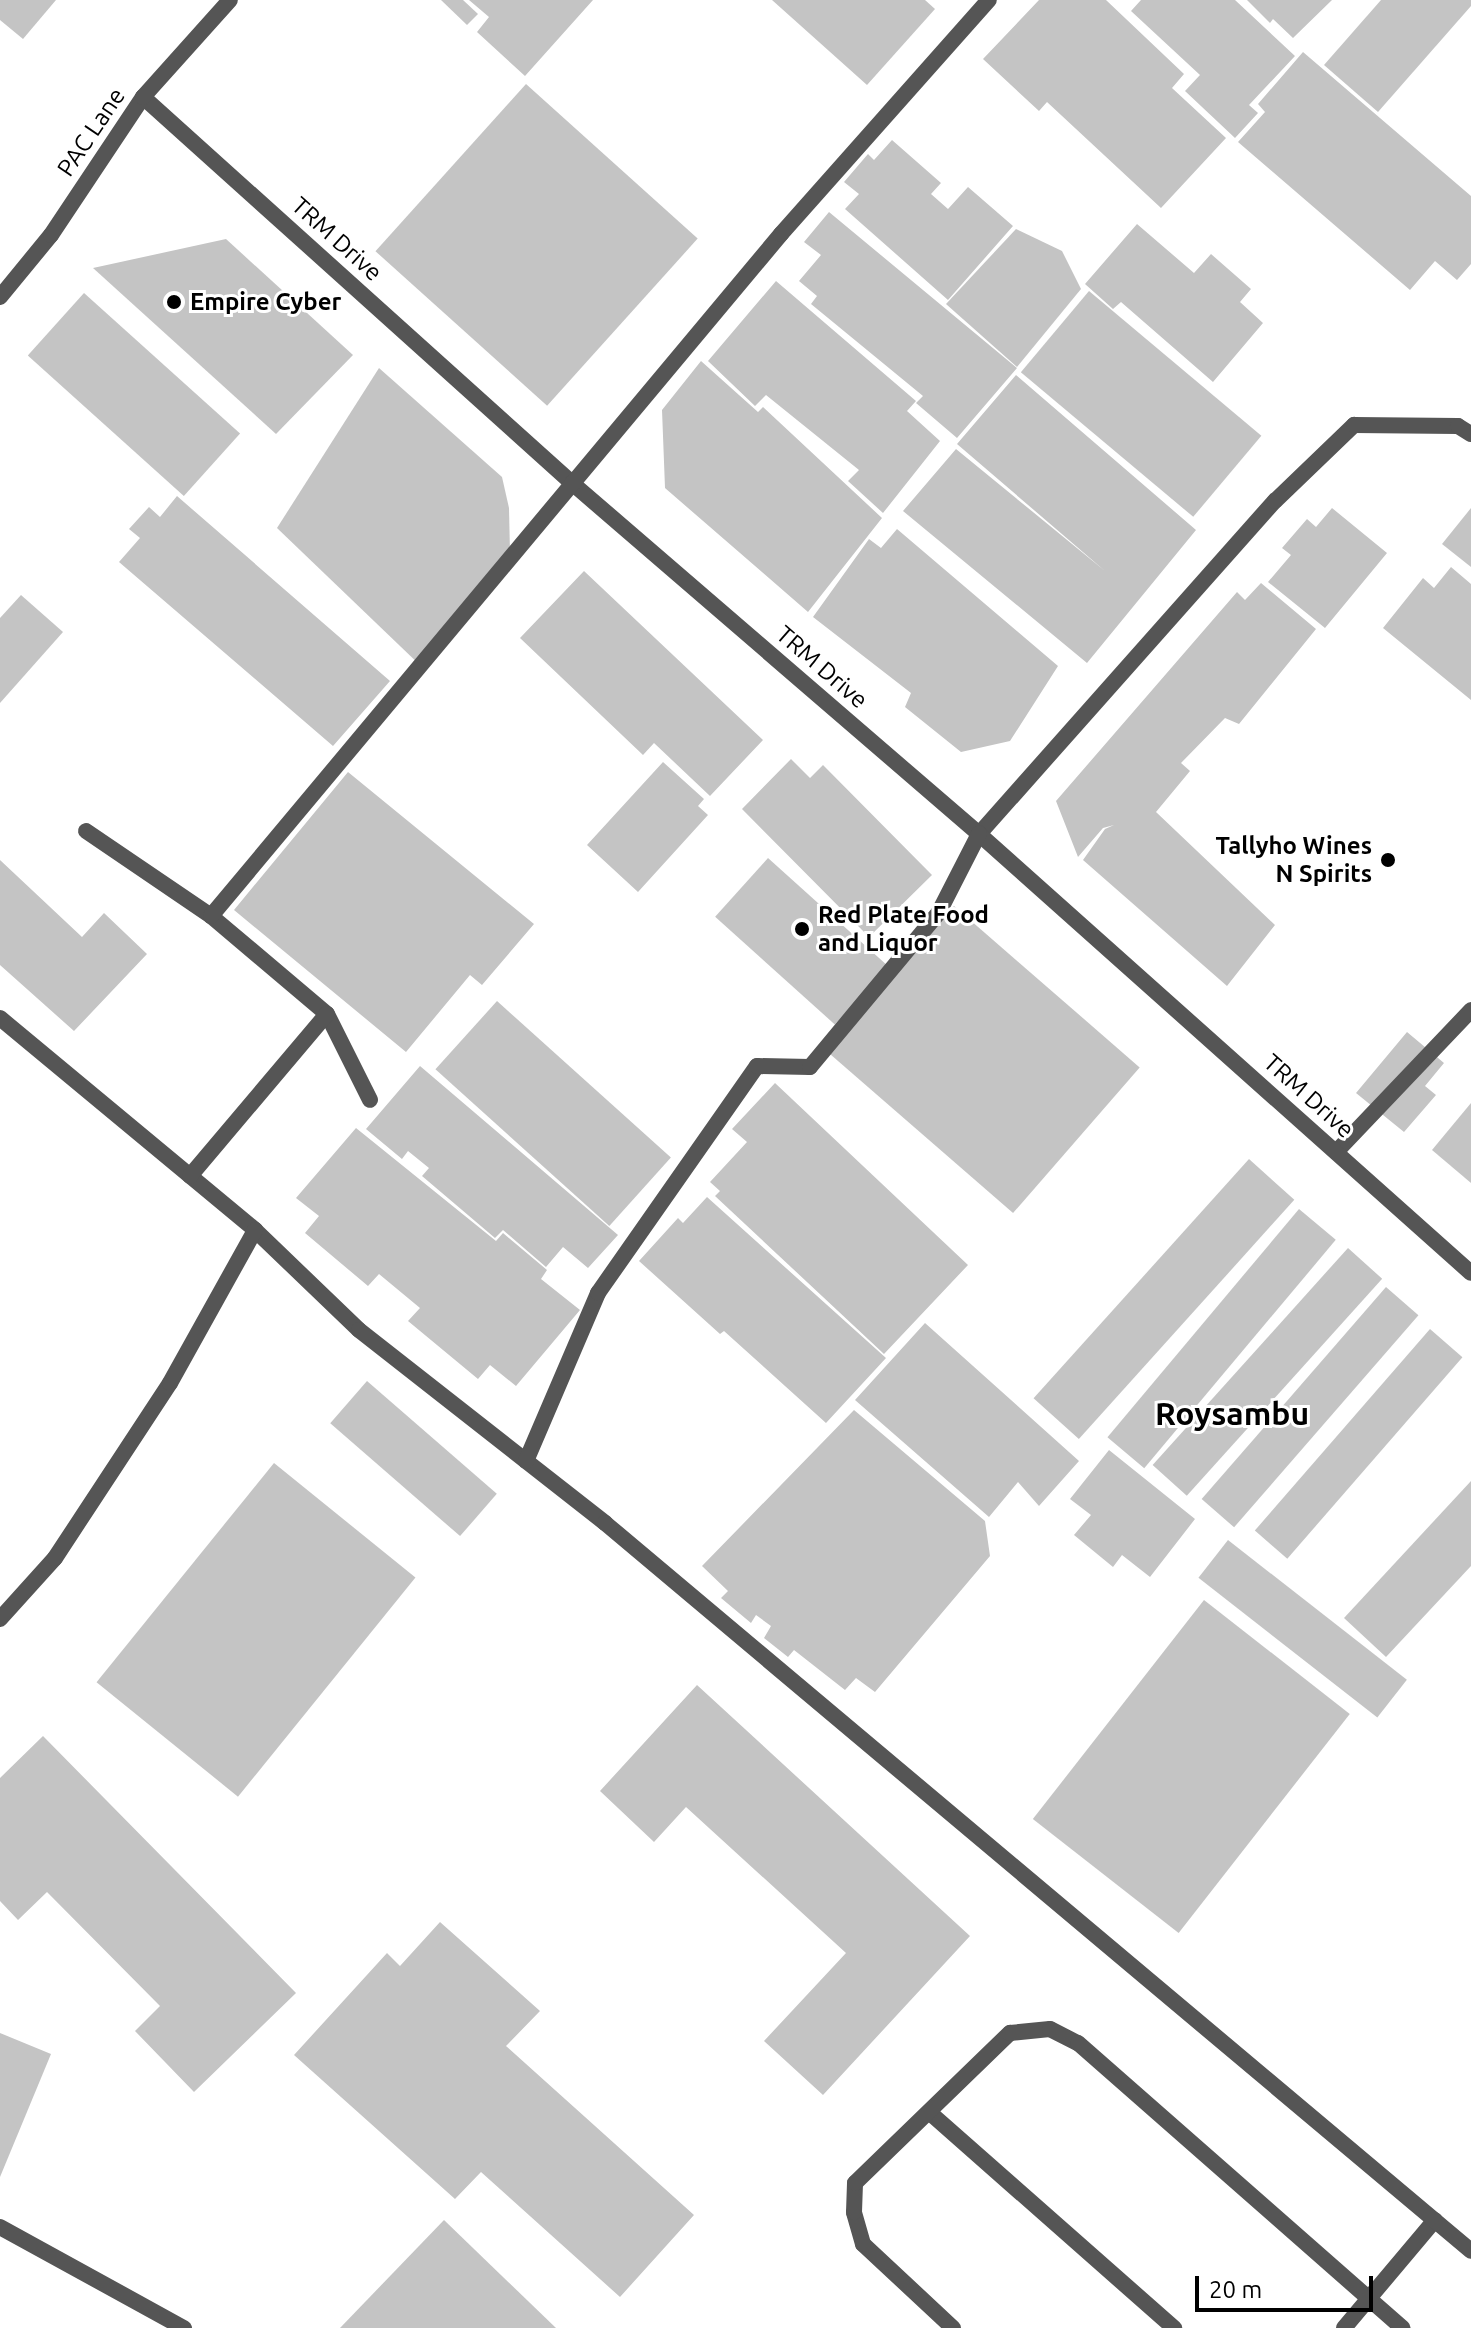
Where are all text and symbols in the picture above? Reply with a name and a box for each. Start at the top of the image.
street label: PAC Lane [51,82,131,182]
street label: TRM Drive [286,191,388,287]
place label: Empire Cyber [190,288,341,316]
marker: Empire Cyber [165,293,183,311]
street label: TRM Drive [771,620,873,714]
place label: Tallyho Wines N Spirits [1215,832,1372,888]
marker: Tallyho Wines N Spirits [1379,851,1397,869]
place label: Red Plate Food and Liquor [818,901,989,957]
marker: Red Plate Food and Liquor [793,920,811,938]
street label: TRM Drive [1258,1048,1360,1144]
district label: Roysambu [1155,1394,1309,1432]
scale bar [1199,2260,1377,2310]
text: 20 m [1209,2276,1262,2303]

